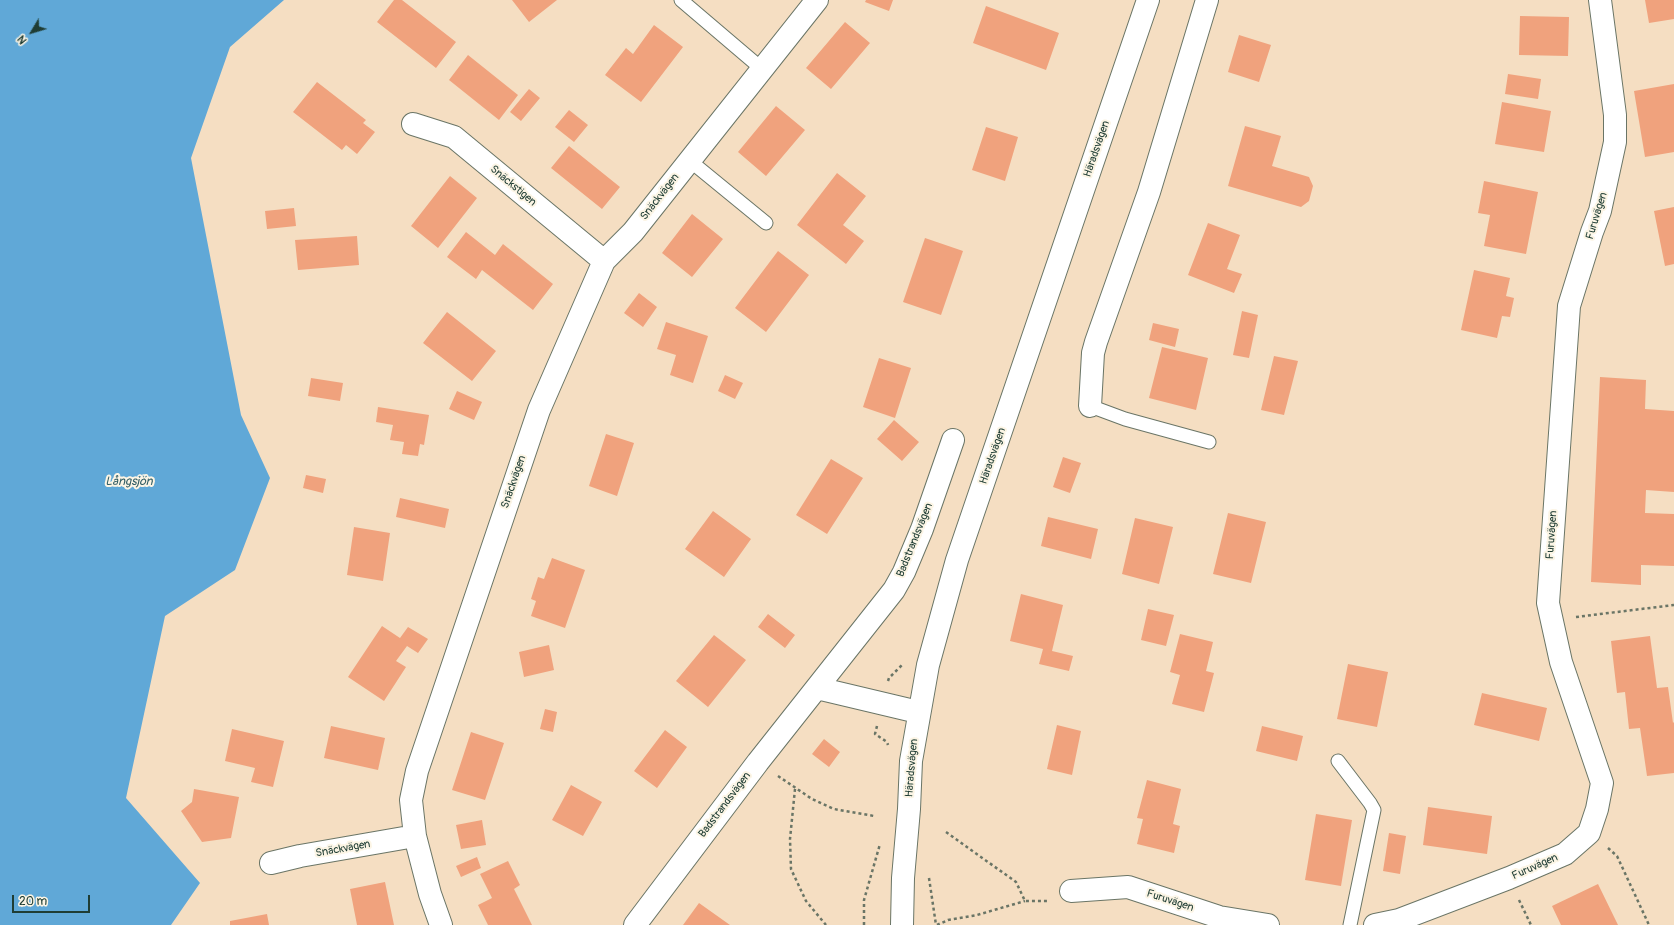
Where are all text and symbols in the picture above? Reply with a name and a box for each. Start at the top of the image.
north arrow [12,12,52,52]
text: N [15,33,30,47]
street label: Häradsvägen [1081,119,1113,179]
street label: Snäckstigen [487,163,539,209]
street label: Snäckvägen [638,171,682,223]
street label: Furuvägen [1584,191,1610,241]
street label: Häradsvägen [977,426,1009,486]
street label: Snäckvägen [499,454,529,510]
water label: Långsjön [105,475,153,489]
street label: Badstrandsvägen [894,501,936,579]
street label: Furuvägen [1544,510,1560,560]
street label: Häradsvägen [903,738,921,798]
street label: Badstrandsvägen [696,770,754,840]
street label: Snäckvägen [315,838,371,860]
street label: Furuvägen [1510,851,1560,883]
scale bar [14,887,92,913]
street label: Furuvägen [1145,887,1195,915]
text: 20 m [19,894,47,909]

